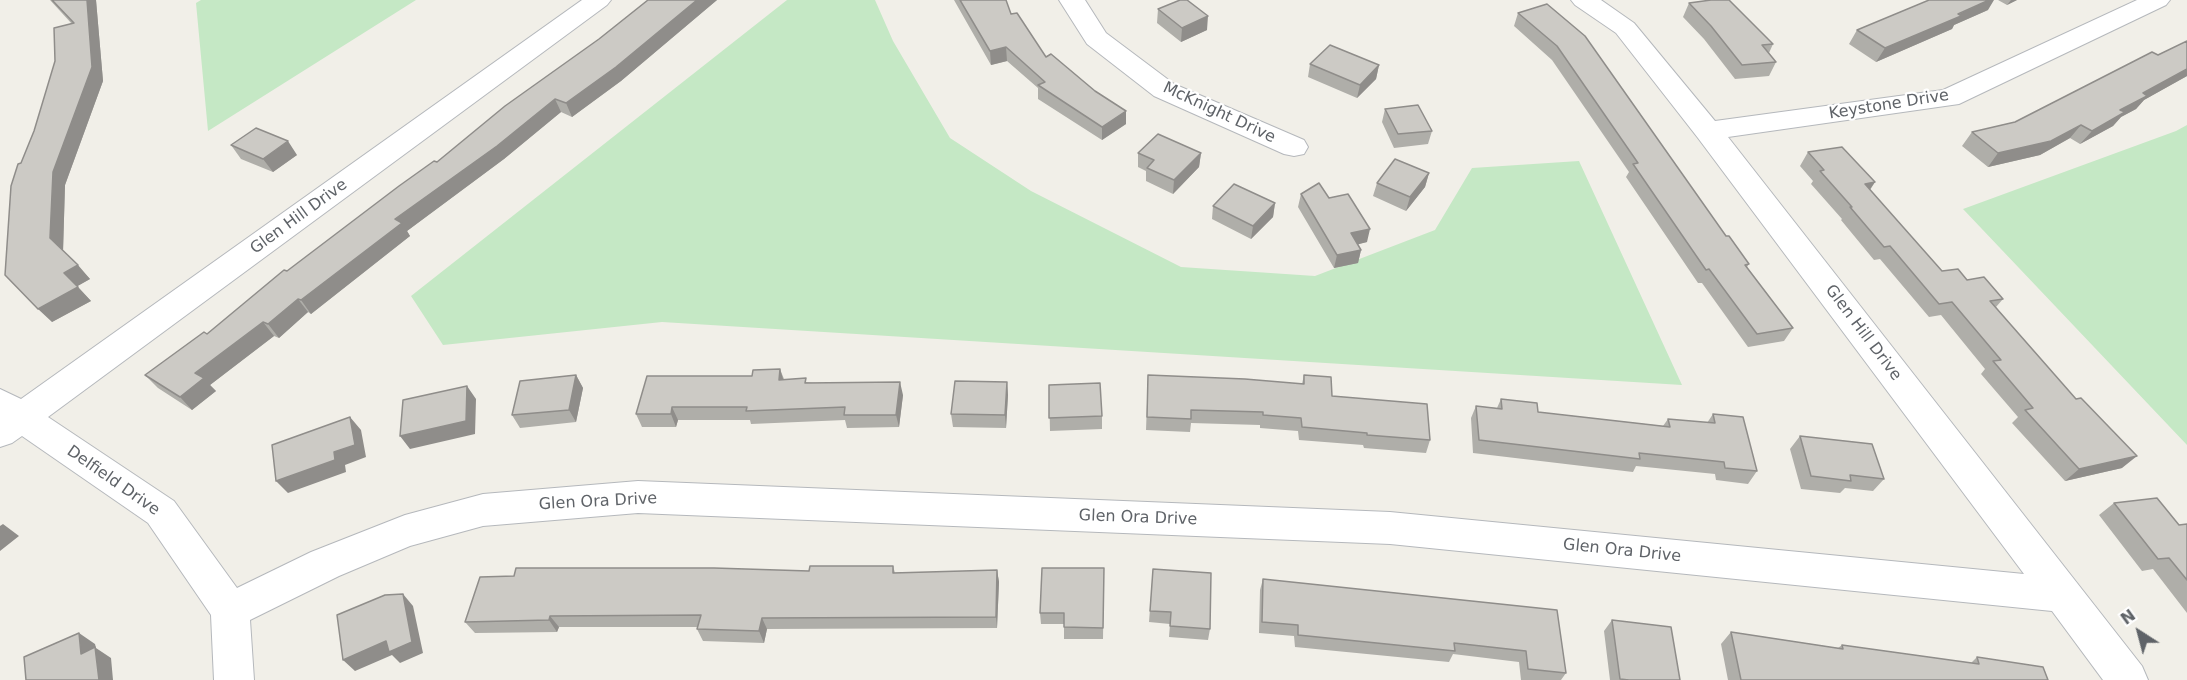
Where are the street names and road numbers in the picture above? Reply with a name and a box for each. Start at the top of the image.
street label: McKnight Drive [1160,79,1278,147]
street label: Keystone Drive [1828,86,1950,124]
street label: Glen Hill Drive [247,175,351,259]
street label: Glen Hill Drive [1821,281,1905,385]
street label: Delfield Drive [63,442,163,520]
street label: Glen Ora Drive [538,489,658,515]
street label: Glen Ora Drive [1078,506,1198,530]
street label: Glen Ora Drive [1562,535,1682,567]

